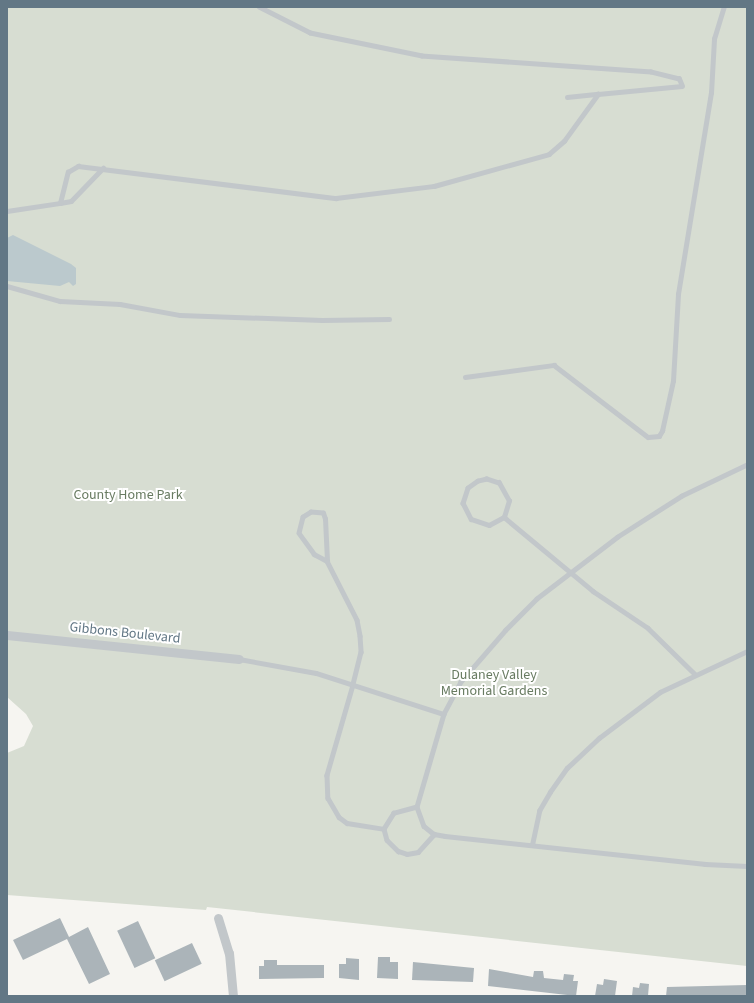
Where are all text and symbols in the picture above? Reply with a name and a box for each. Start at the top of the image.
park label: County Home Park [73,487,183,503]
street label: Gibbons Boulevard [69,619,181,647]
park label: Dulaney Valley Memorial Gardens [441,667,547,700]

